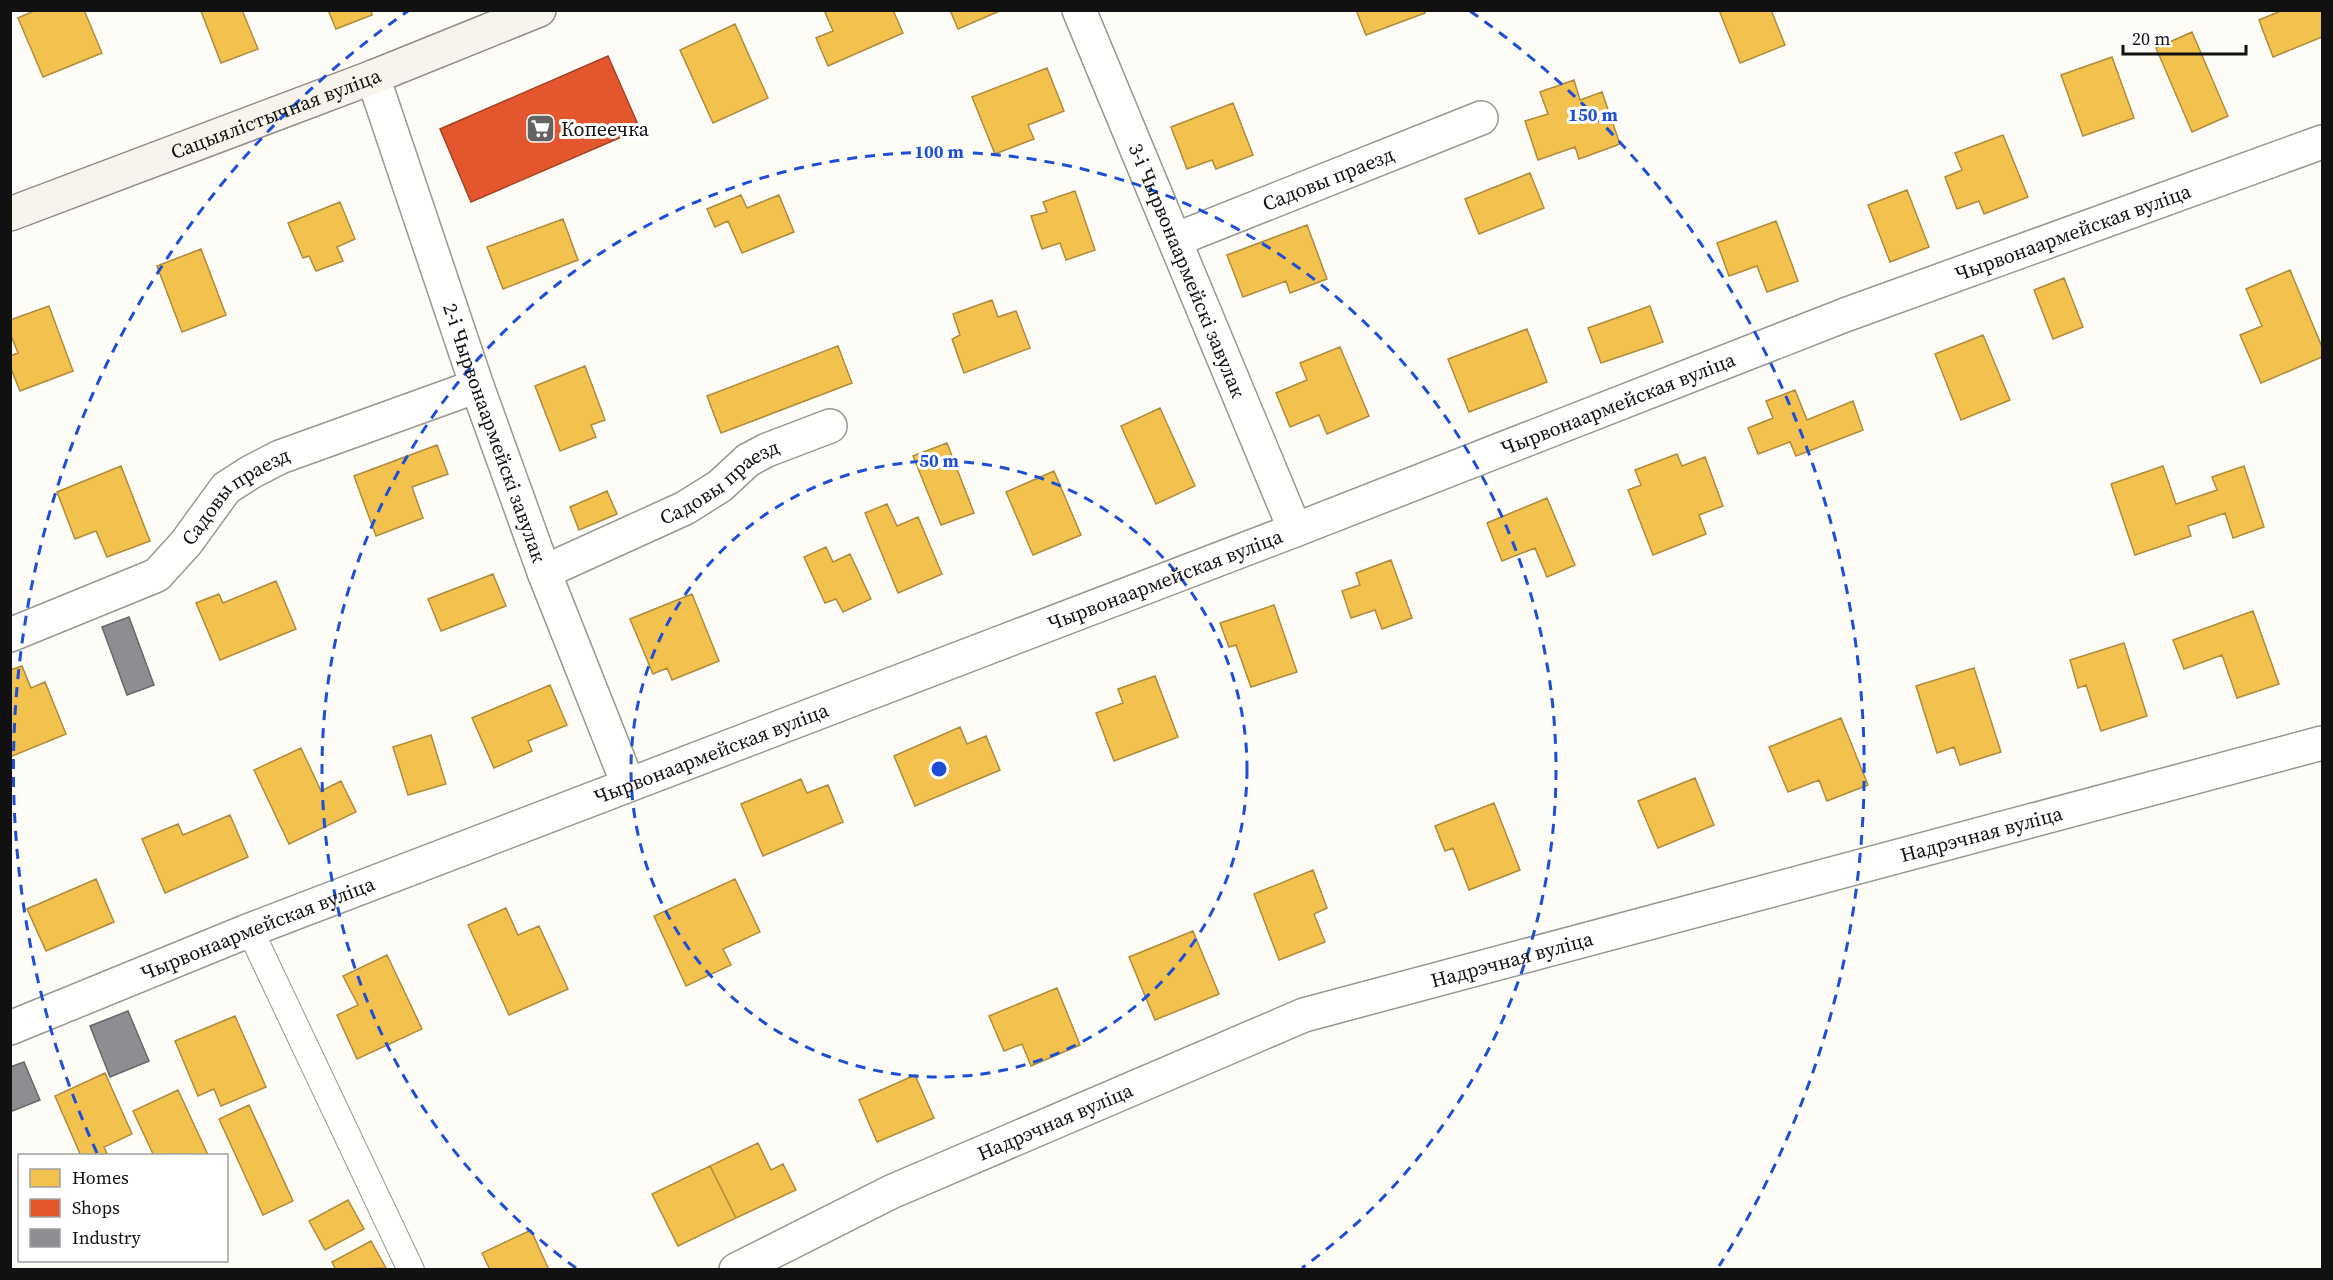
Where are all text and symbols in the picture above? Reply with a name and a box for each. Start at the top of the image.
scale bar [2123,18,2246,56]
text: 20 m [2132,26,2170,51]
street label: Сацыялістычная вуліца [167,61,386,166]
text: 150 m [1568,102,1618,127]
supermarket icon: Копеечка [524,113,556,145]
place label: Копеечка [561,115,650,143]
text: 100 m [914,139,964,164]
street label: 3-і Чырвонаармейскі завулак [1122,139,1252,402]
street label: Садовы праезд [1258,140,1398,218]
street label: Чырвонаармейская вуліца [1951,176,2196,288]
street label: 2-і Чырвонаармейскі завулак [436,300,553,566]
street label: Чырвонаармейская вуліца [1497,345,1740,462]
street label: Садовы праезд [655,433,783,532]
street label: Садовы праезд [175,441,294,551]
text: 50 m [919,448,959,473]
street label: Чырвонаармейская вуліца [1044,522,1287,637]
street label: Чырвонаармейская вуліца [590,696,833,811]
centre of rings [929,759,949,779]
street label: Надрэчная вуліца [1897,799,2066,869]
street label: Чырвонаармейская вуліца [136,869,380,987]
street label: Надрэчная вуліца [1428,924,1597,995]
street label: Надрэчная вуліца [973,1076,1138,1167]
legend [18,1154,228,1262]
text: Homes [72,1165,129,1190]
text: Shops [72,1195,120,1220]
text: Industry [72,1225,142,1250]

